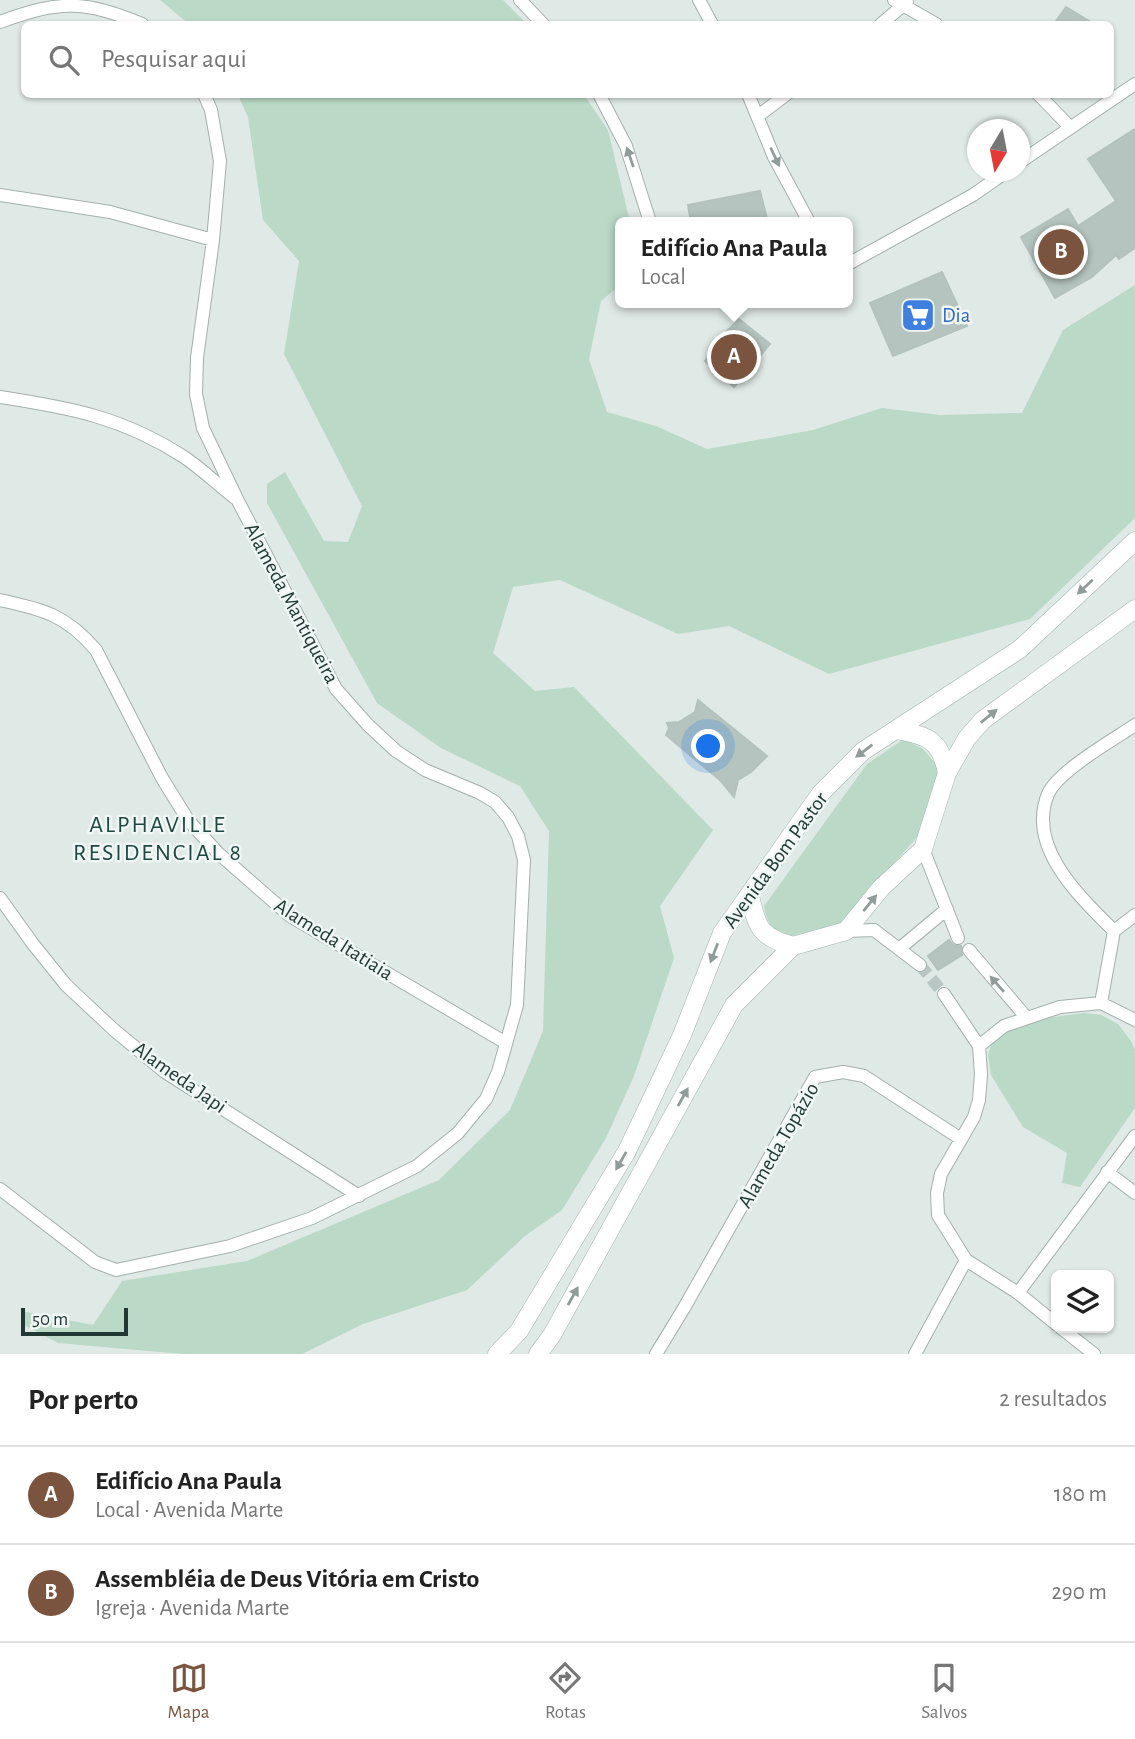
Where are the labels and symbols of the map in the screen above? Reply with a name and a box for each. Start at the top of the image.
north arrow [967,119,1030,182]
one-way arrow [624,146,635,167]
one-way arrow [769,147,781,167]
pin: B [1038,226,1084,278]
supermarket icon: Dia [899,296,937,334]
place label: Dia [942,305,971,326]
pin: A [711,331,757,383]
street label: Alameda Mantiqueira [240,520,343,687]
one-way arrow [1077,579,1094,595]
one-way arrow [979,708,997,723]
your location [691,729,725,763]
one-way arrow [855,744,873,758]
street label: Avenida Bom Pastor [719,788,832,932]
district label: ALPHAVILLE RESIDENCIAL 8 [73,813,243,865]
one-way arrow [862,894,877,912]
street label: Alameda Itatiaia [271,895,397,984]
one-way arrow [708,943,719,964]
one-way arrow [990,975,1005,992]
street label: Alameda Japi [129,1038,230,1117]
street label: Alameda Topázio [734,1079,823,1212]
one-way arrow [677,1087,689,1106]
one-way arrow [614,1151,627,1170]
one-way arrow [567,1286,579,1306]
scale bar [21,1305,128,1337]

